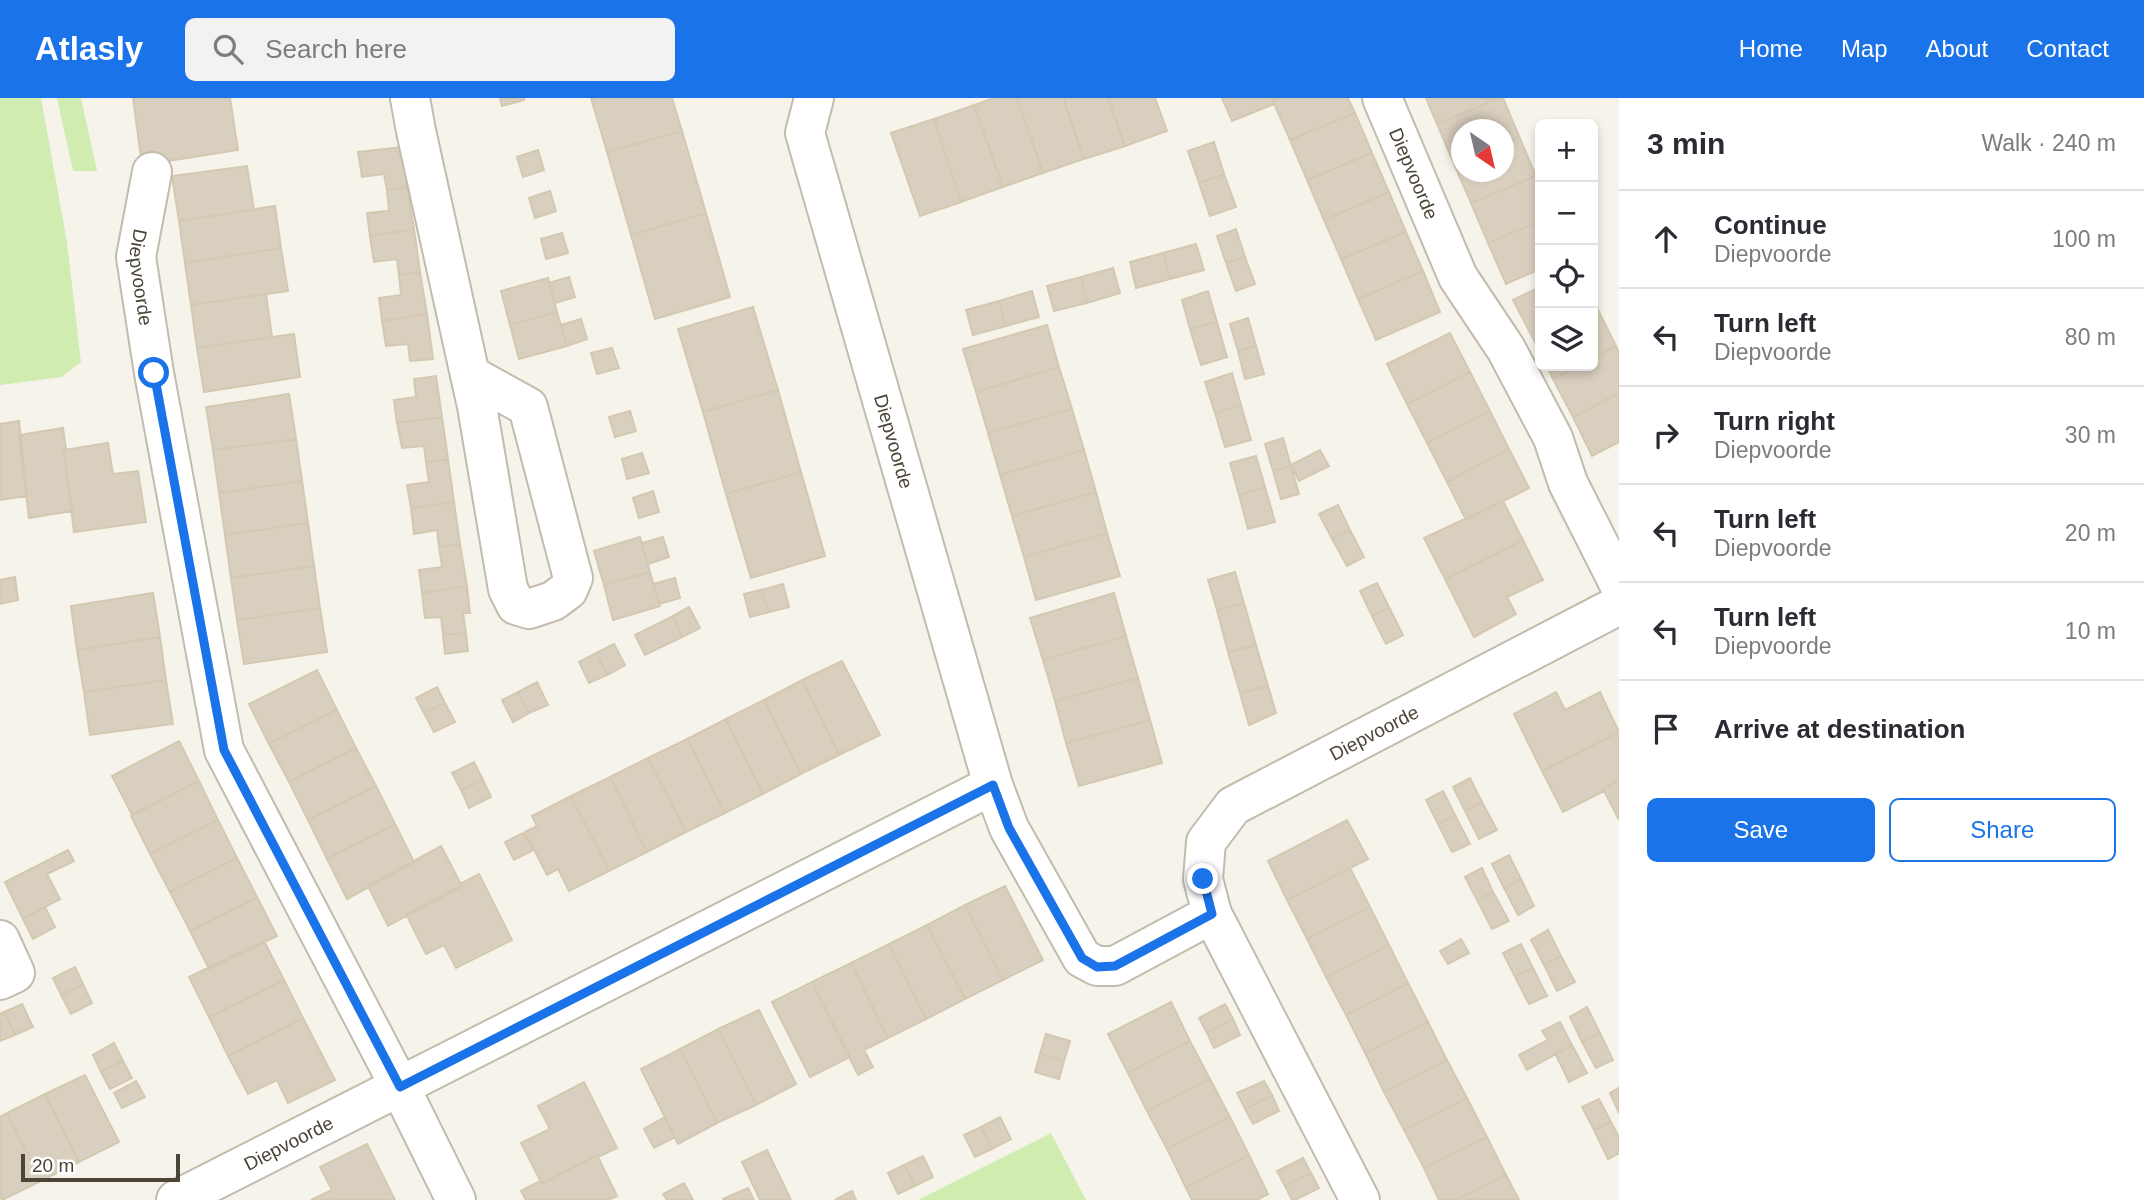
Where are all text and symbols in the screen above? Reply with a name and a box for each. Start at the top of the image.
search box [185,18,675,81]
text: Atlasly [35,30,143,67]
icon: search [209,30,247,68]
text: Search here [265,34,407,64]
text: Home [1739,35,1803,62]
text: Map [1841,35,1888,62]
text: About [1926,35,1988,62]
text: Contact [2026,35,2109,62]
north arrow [1451,119,1514,182]
map controls [1535,119,1598,371]
button: + [1535,119,1598,182]
street label: Diepvoorde [1385,125,1442,223]
text: 3 min [1647,127,1725,160]
text: Walk · 240 m [1981,130,2116,156]
button: − [1535,182,1598,245]
text: Continue [1714,210,1827,240]
icon: ahead [1647,220,1685,258]
text: 100 m [2052,226,2116,252]
street label: Diepvoorde [125,227,156,327]
text: Diepvoorde [1714,241,1832,267]
button: locate [1535,245,1598,308]
button: layers [1535,308,1598,371]
text: Turn left [1714,308,1816,338]
icon: left [1647,318,1685,356]
text: 80 m [2065,324,2116,350]
text: Diepvoorde [1714,339,1832,365]
route start [138,357,169,388]
street label: Diepvoorde [870,392,917,491]
text: Turn right [1714,406,1835,436]
icon: right [1647,416,1685,454]
text: 30 m [2065,422,2116,448]
text: Diepvoorde [1714,437,1832,463]
text: Turn left [1714,504,1816,534]
icon: left [1647,514,1685,552]
text: 20 m [2065,520,2116,546]
text: Diepvoorde [1714,535,1832,561]
text: Turn left [1714,602,1816,632]
icon: left [1647,612,1685,650]
text: 10 m [2065,618,2116,644]
text: Diepvoorde [1714,633,1832,659]
street label: Diepvoorde [1326,701,1422,765]
icon: arrive [1647,710,1685,748]
text: Arrive at destination [1714,714,1965,744]
button: Save [1647,798,1875,862]
button: Share [1889,798,2116,862]
route end [1187,863,1218,894]
street label: Diepvoorde [240,1112,337,1175]
scale bar [21,1151,180,1183]
text: 20 m [32,1155,74,1176]

